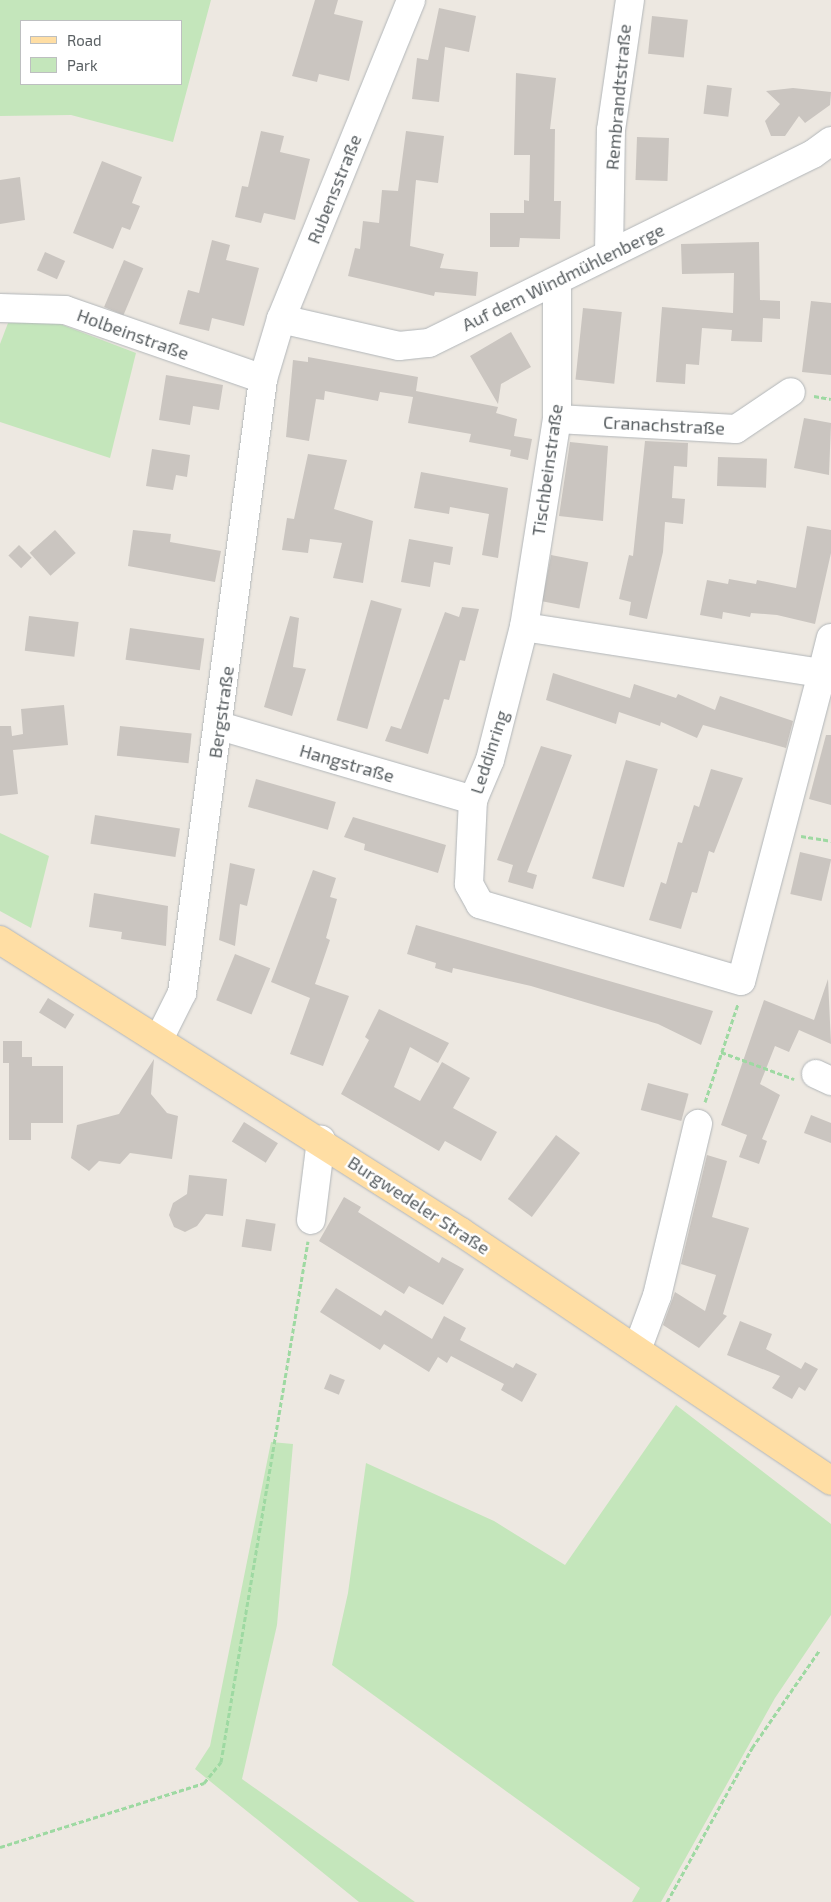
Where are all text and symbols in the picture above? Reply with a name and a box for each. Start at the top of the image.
legend [20,20,182,85]
street label: Rembrandtstraße [601,23,635,171]
text: Road [67,31,102,49]
text: Park [67,56,98,74]
street label: Rubensstraße [302,131,366,247]
street label: Auf dem Windmühlenberge [458,218,668,336]
street label: Holbeinstraße [74,304,192,364]
street label: Tischbeinstraße [527,403,567,537]
street label: Cranachstraße [603,411,725,439]
street label: Bergstraße [204,664,238,760]
street label: Leddinring [465,707,513,797]
street label: Hangstraße [297,739,397,787]
street label: Burgwedeler Straße [344,1151,494,1259]

